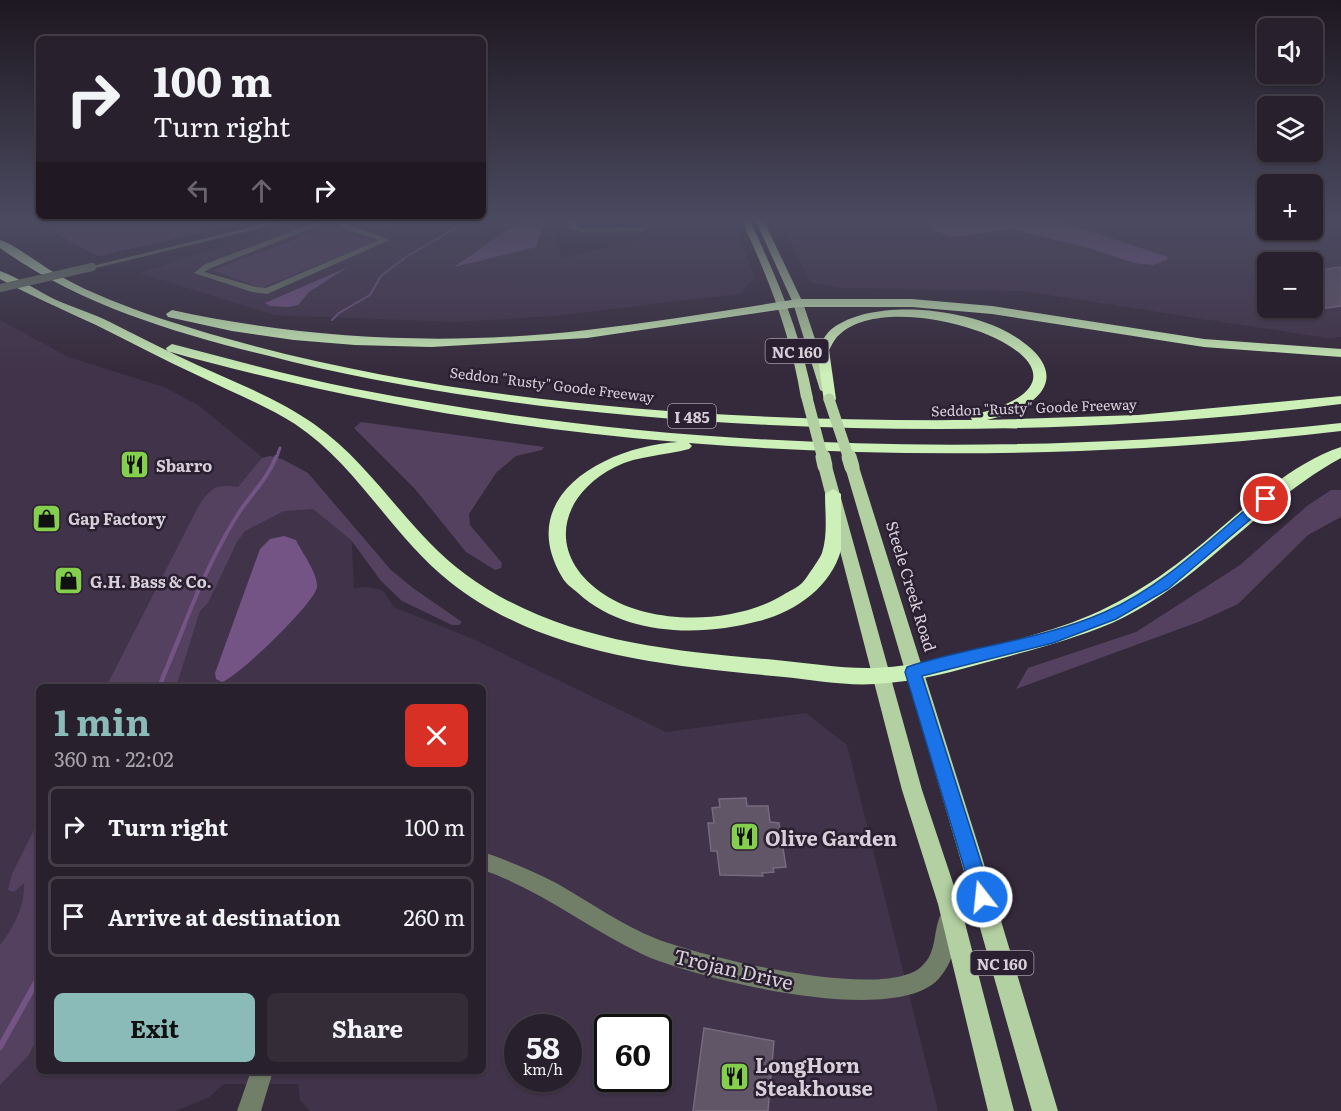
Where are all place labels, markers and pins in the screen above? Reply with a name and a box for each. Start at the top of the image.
restaurant icon: Sbarro [119,449,151,481]
place label: Sbarro [156,453,212,477]
pin [1240,473,1291,524]
shop icon: Gap Factory [31,502,63,534]
place label: Gap Factory [68,506,166,530]
shop icon: G.H. Bass & Co. [53,565,85,597]
place label: G.H. Bass & Co. [90,569,212,593]
restaurant icon: Olive Garden [728,821,760,853]
place label: Olive Garden [765,822,897,852]
place label: LongHorn Steakhouse [755,1049,873,1102]
restaurant icon: LongHorn Steakhouse [718,1060,750,1092]

